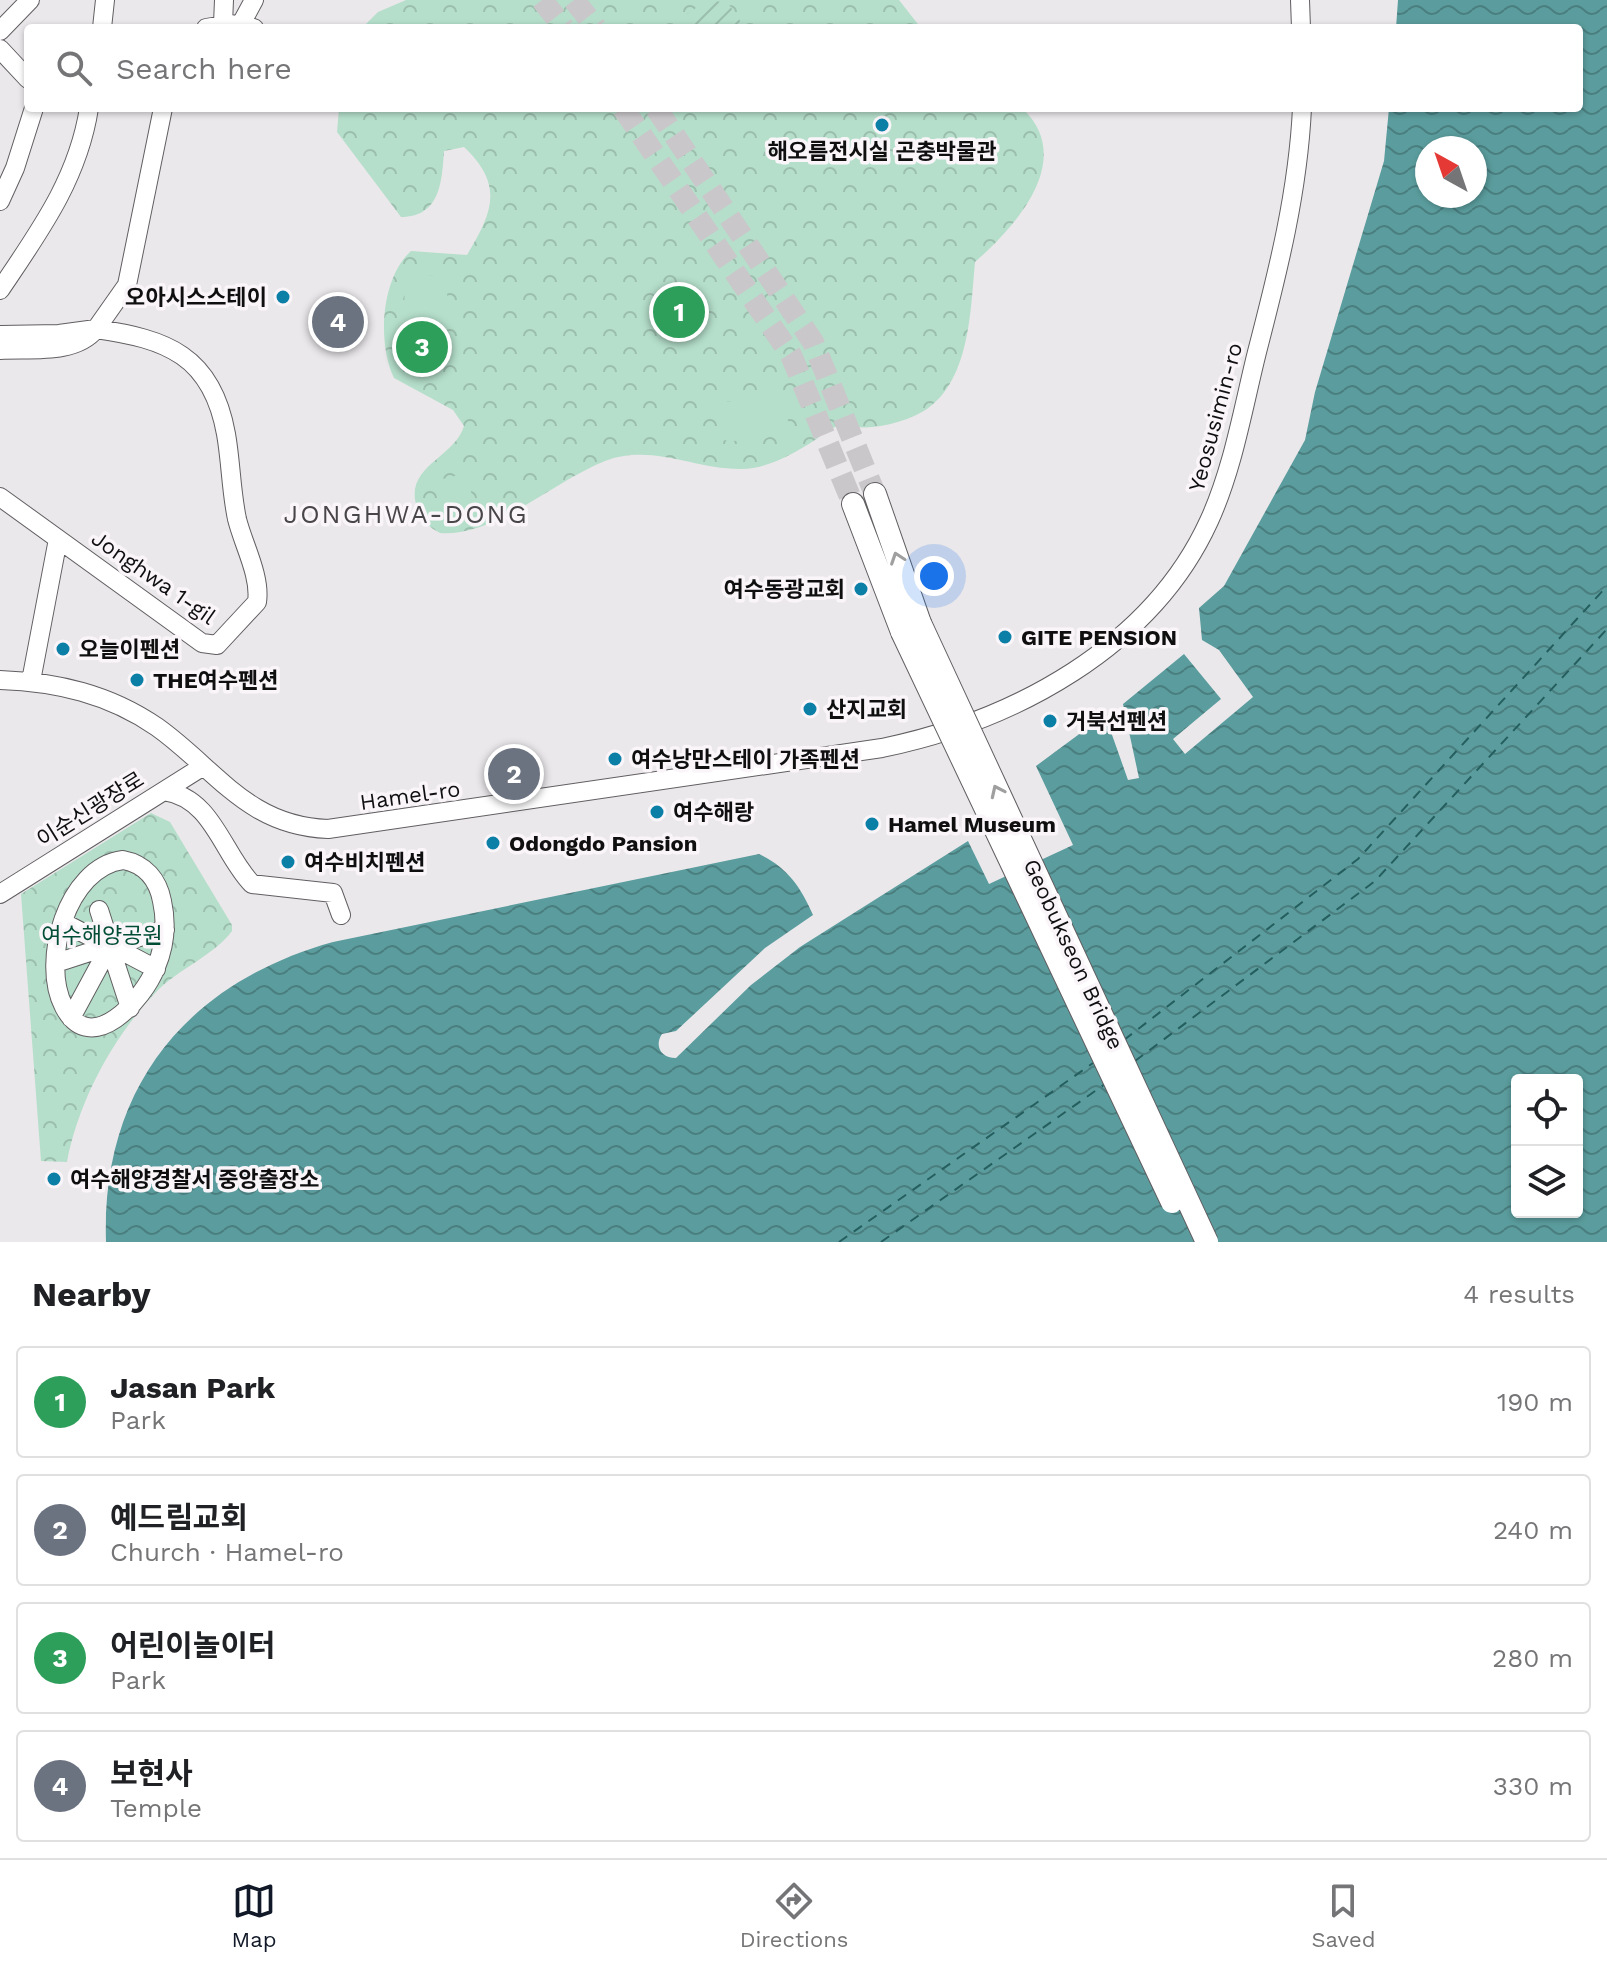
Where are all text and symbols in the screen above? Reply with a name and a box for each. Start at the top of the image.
search box [24,24,1583,112]
icon: search [52,46,96,90]
text: Search here [116,51,292,86]
marker: 해오름전시실 곤충박물관 [873,116,891,134]
north arrow [1415,136,1487,208]
place label: 해오름전시실 곤충박물관 [768,139,996,164]
pin: 1 [653,282,705,342]
place label: 오아시스스테이 [125,285,267,310]
marker: 오아시스스테이 [274,288,292,306]
pin: 4 [312,292,364,352]
pin: 3 [396,317,448,377]
street label: Yeosusimin-ro [1184,340,1247,494]
district label: JONGHWA-DONG [283,499,529,529]
street label: Jonghwa 1-gil [87,525,221,630]
one-way arrow [891,552,907,566]
your location [914,556,954,596]
place label: 여수동광교회 [724,577,845,602]
marker: 여수동광교회 [852,580,870,598]
place label: GITE PENSION [1021,625,1177,650]
marker: GITE PENSION [996,628,1014,646]
place label: 오늘이펜션 [79,637,180,662]
marker: 오늘이펜션 [54,640,72,658]
place label: THE여수펜션 [153,668,279,693]
marker: THE여수펜션 [128,671,146,689]
place label: 산지교회 [826,697,907,722]
marker: 산지교회 [801,700,819,718]
place label: 거북선펜션 [1066,709,1167,734]
marker: 거북선펜션 [1041,712,1059,730]
pin: 2 [488,744,540,804]
place label: 여수낭만스테이 가족펜션 [631,747,860,772]
marker: 여수낭만스테이 가족펜션 [606,750,624,768]
street label: 이순신광장로 [32,767,148,852]
street label: Hamel-ro [358,776,462,815]
one-way arrow [991,784,1007,799]
place label: 여수해랑 [673,800,754,825]
marker: 여수해랑 [648,803,666,821]
place label: Hamel Museum [888,812,1056,837]
marker: Hamel Museum [863,815,881,833]
place label: Odongdo Pansion [509,831,697,856]
marker: Odongdo Pansion [484,834,502,852]
place label: 여수비치펜션 [304,850,425,875]
marker: 여수비치펜션 [279,853,297,871]
street label: Geobukseon Bridge [1018,855,1129,1053]
park label: 여수해양공원 [41,923,163,948]
map controls [1511,1074,1583,1218]
button: locate [1511,1074,1583,1146]
button: layers [1511,1146,1583,1218]
place label: 여수해양경찰서 중앙출장소 [70,1167,319,1192]
marker: 여수해양경찰서 중앙출장소 [45,1170,63,1188]
text: Nearby [32,1274,151,1314]
text: 4 results [1463,1279,1575,1309]
text: Jasan Park [110,1370,275,1405]
text: 1 [54,1387,66,1417]
text: 190 m [1497,1387,1573,1417]
text: Park [110,1405,166,1435]
text: 예드림교회 [110,1500,248,1535]
text: 2 [52,1515,68,1545]
text: 240 m [1493,1515,1573,1545]
text: Church · Hamel-ro [110,1537,344,1567]
text: 어린이놀이터 [110,1628,276,1663]
text: 3 [52,1643,68,1673]
text: 280 m [1492,1643,1573,1673]
text: Park [110,1665,166,1695]
text: 보현사 [110,1756,193,1791]
text: 4 [52,1771,68,1801]
text: 330 m [1493,1771,1573,1801]
text: Temple [110,1793,202,1823]
tab: Map [232,1879,276,1952]
tab: Directions [740,1879,848,1952]
tab: Saved [1312,1879,1375,1952]

